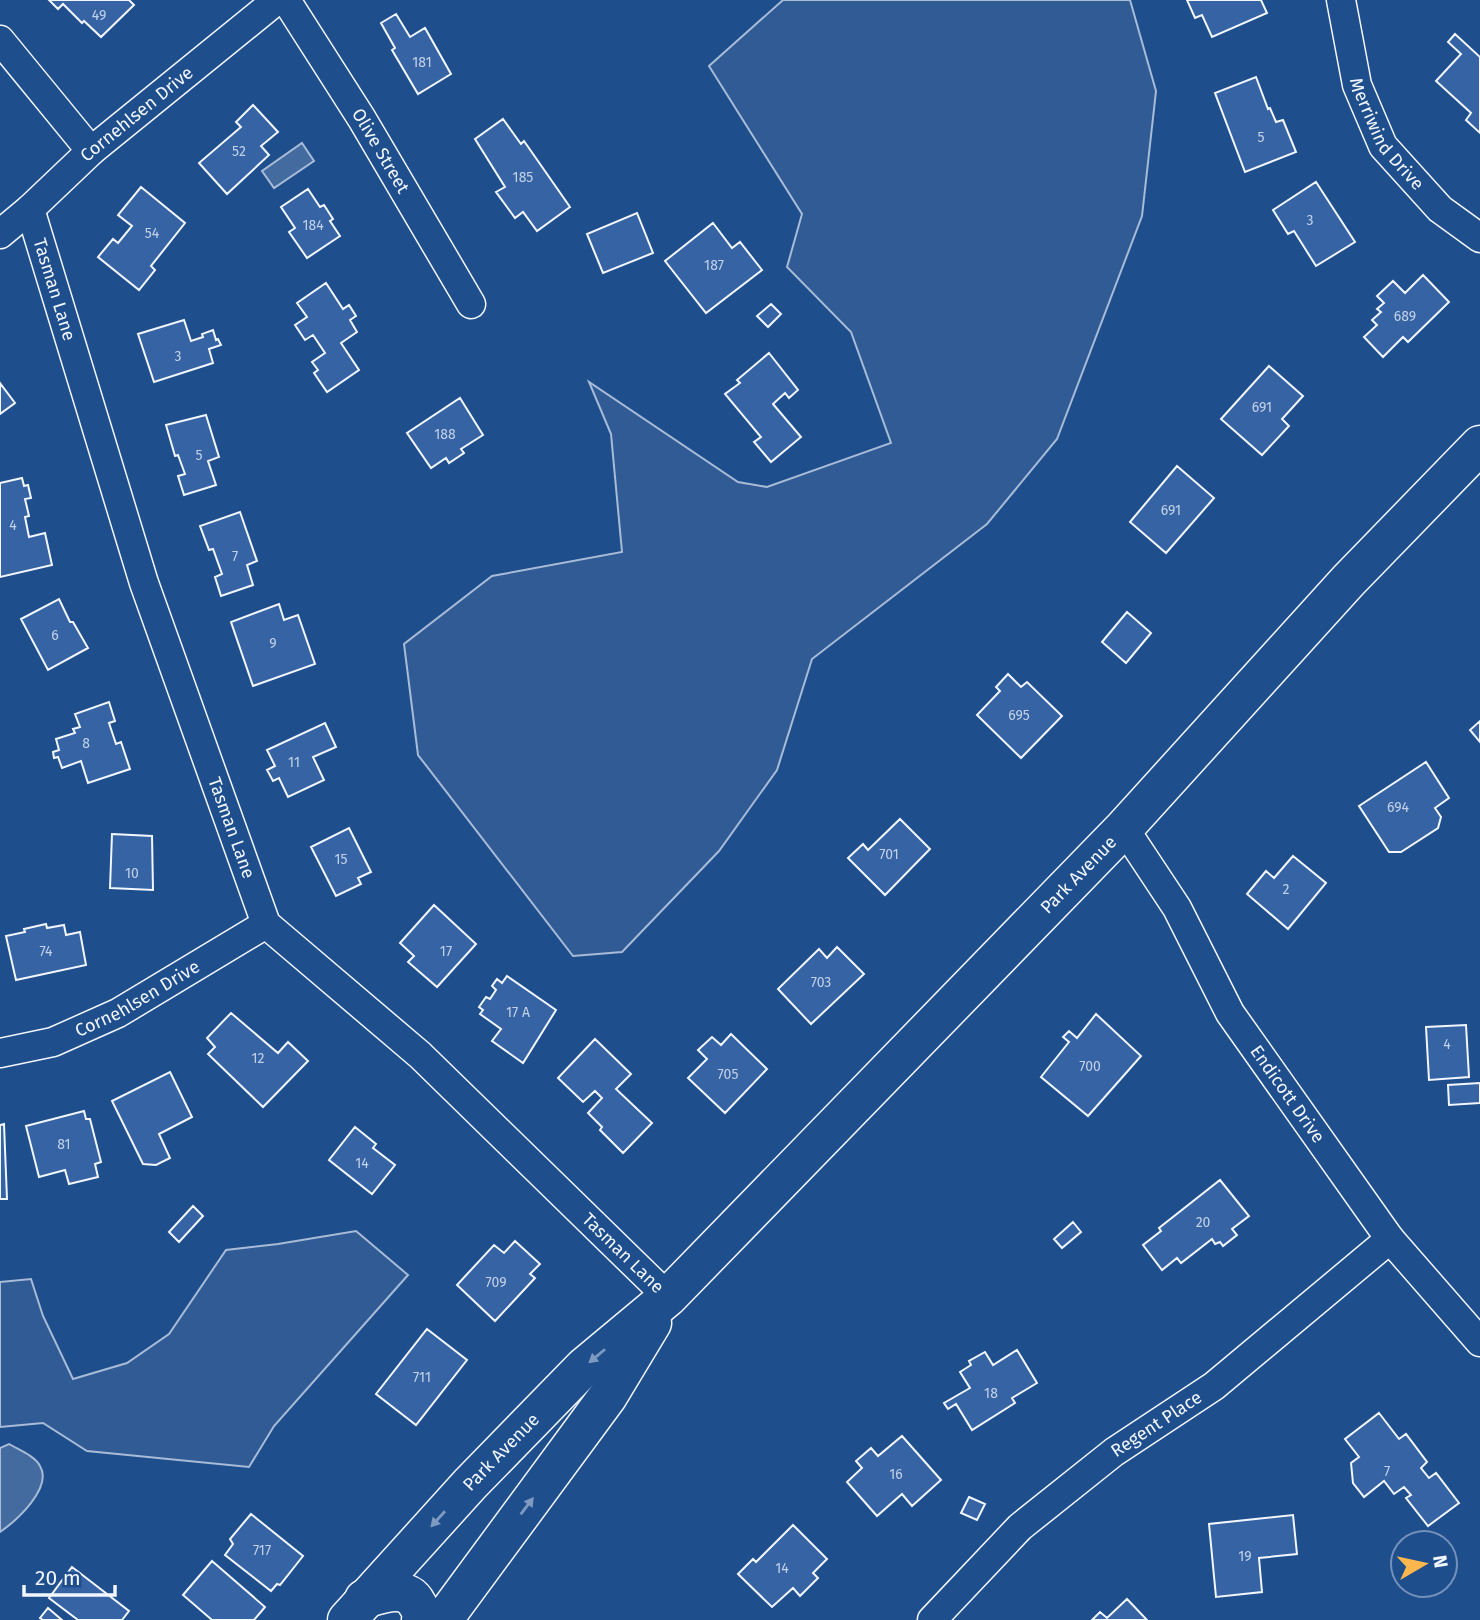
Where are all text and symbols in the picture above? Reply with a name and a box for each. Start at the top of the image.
house number: 49 [92,7,106,24]
house number: 181 [412,54,432,71]
street label: Cornehlsen Drive [76,62,198,166]
street label: Merriwind Drive [1345,76,1429,195]
street label: Olive Street [347,104,415,198]
house number: 5 [1257,129,1265,146]
house number: 52 [232,143,246,160]
house number: 185 [513,169,533,186]
house number: 3 [1307,212,1314,229]
house number: 184 [302,217,324,234]
house number: 54 [145,225,160,242]
street label: Tasman Lane [29,235,80,343]
house number: 187 [704,257,724,274]
house number: 689 [1394,308,1416,325]
house number: 3 [175,348,182,365]
house number: 691 [1252,399,1272,416]
house number: 188 [434,426,456,443]
house number: 5 [195,447,203,464]
house number: 691 [1161,502,1181,519]
house number: 4 [9,517,17,534]
house number: 7 [232,548,238,565]
house number: 6 [51,627,59,644]
house number: 9 [269,635,277,652]
house number: 695 [1008,707,1030,724]
house number: 8 [82,735,90,752]
house number: 11 [288,754,300,771]
street label: Tasman Lane [203,774,260,881]
house number: 694 [1387,799,1410,816]
street label: Park Avenue [1036,831,1121,918]
house number: 701 [879,846,899,863]
house number: 15 [334,851,348,868]
house number: 10 [125,865,139,882]
house number: 2 [1283,881,1290,898]
house number: 74 [39,943,53,960]
house number: 17 [440,943,452,960]
street label: Cornehlsen Drive [72,955,204,1042]
house number: 703 [811,974,831,991]
house number: 17 A [506,1004,530,1021]
house number: 4 [1443,1036,1451,1053]
street label: Endicott Drive [1245,1041,1330,1147]
house number: 12 [252,1050,265,1067]
house number: 700 [1079,1058,1101,1075]
house number: 705 [718,1066,738,1083]
house number: 81 [57,1136,71,1153]
house number: 14 [355,1155,369,1172]
street label: Tasman Lane [577,1208,669,1298]
house number: 20 [1196,1214,1211,1231]
house number: 709 [485,1274,507,1291]
one-way arrow [588,1348,605,1363]
house number: 711 [413,1369,431,1386]
house number: 18 [984,1385,998,1402]
street label: Regent Place [1107,1386,1206,1462]
street label: Park Avenue [458,1409,544,1495]
house number: 7 [1384,1463,1390,1480]
house number: 16 [889,1466,903,1483]
one-way arrow [520,1497,534,1515]
one-way arrow [430,1510,446,1527]
north arrow [1389,1529,1459,1599]
house number: 717 [253,1542,271,1559]
house number: 19 [1238,1548,1252,1565]
text: N [1428,1553,1453,1569]
scale bar [24,1554,116,1598]
house number: 14 [775,1560,789,1577]
text: 20 m [35,1565,81,1591]

